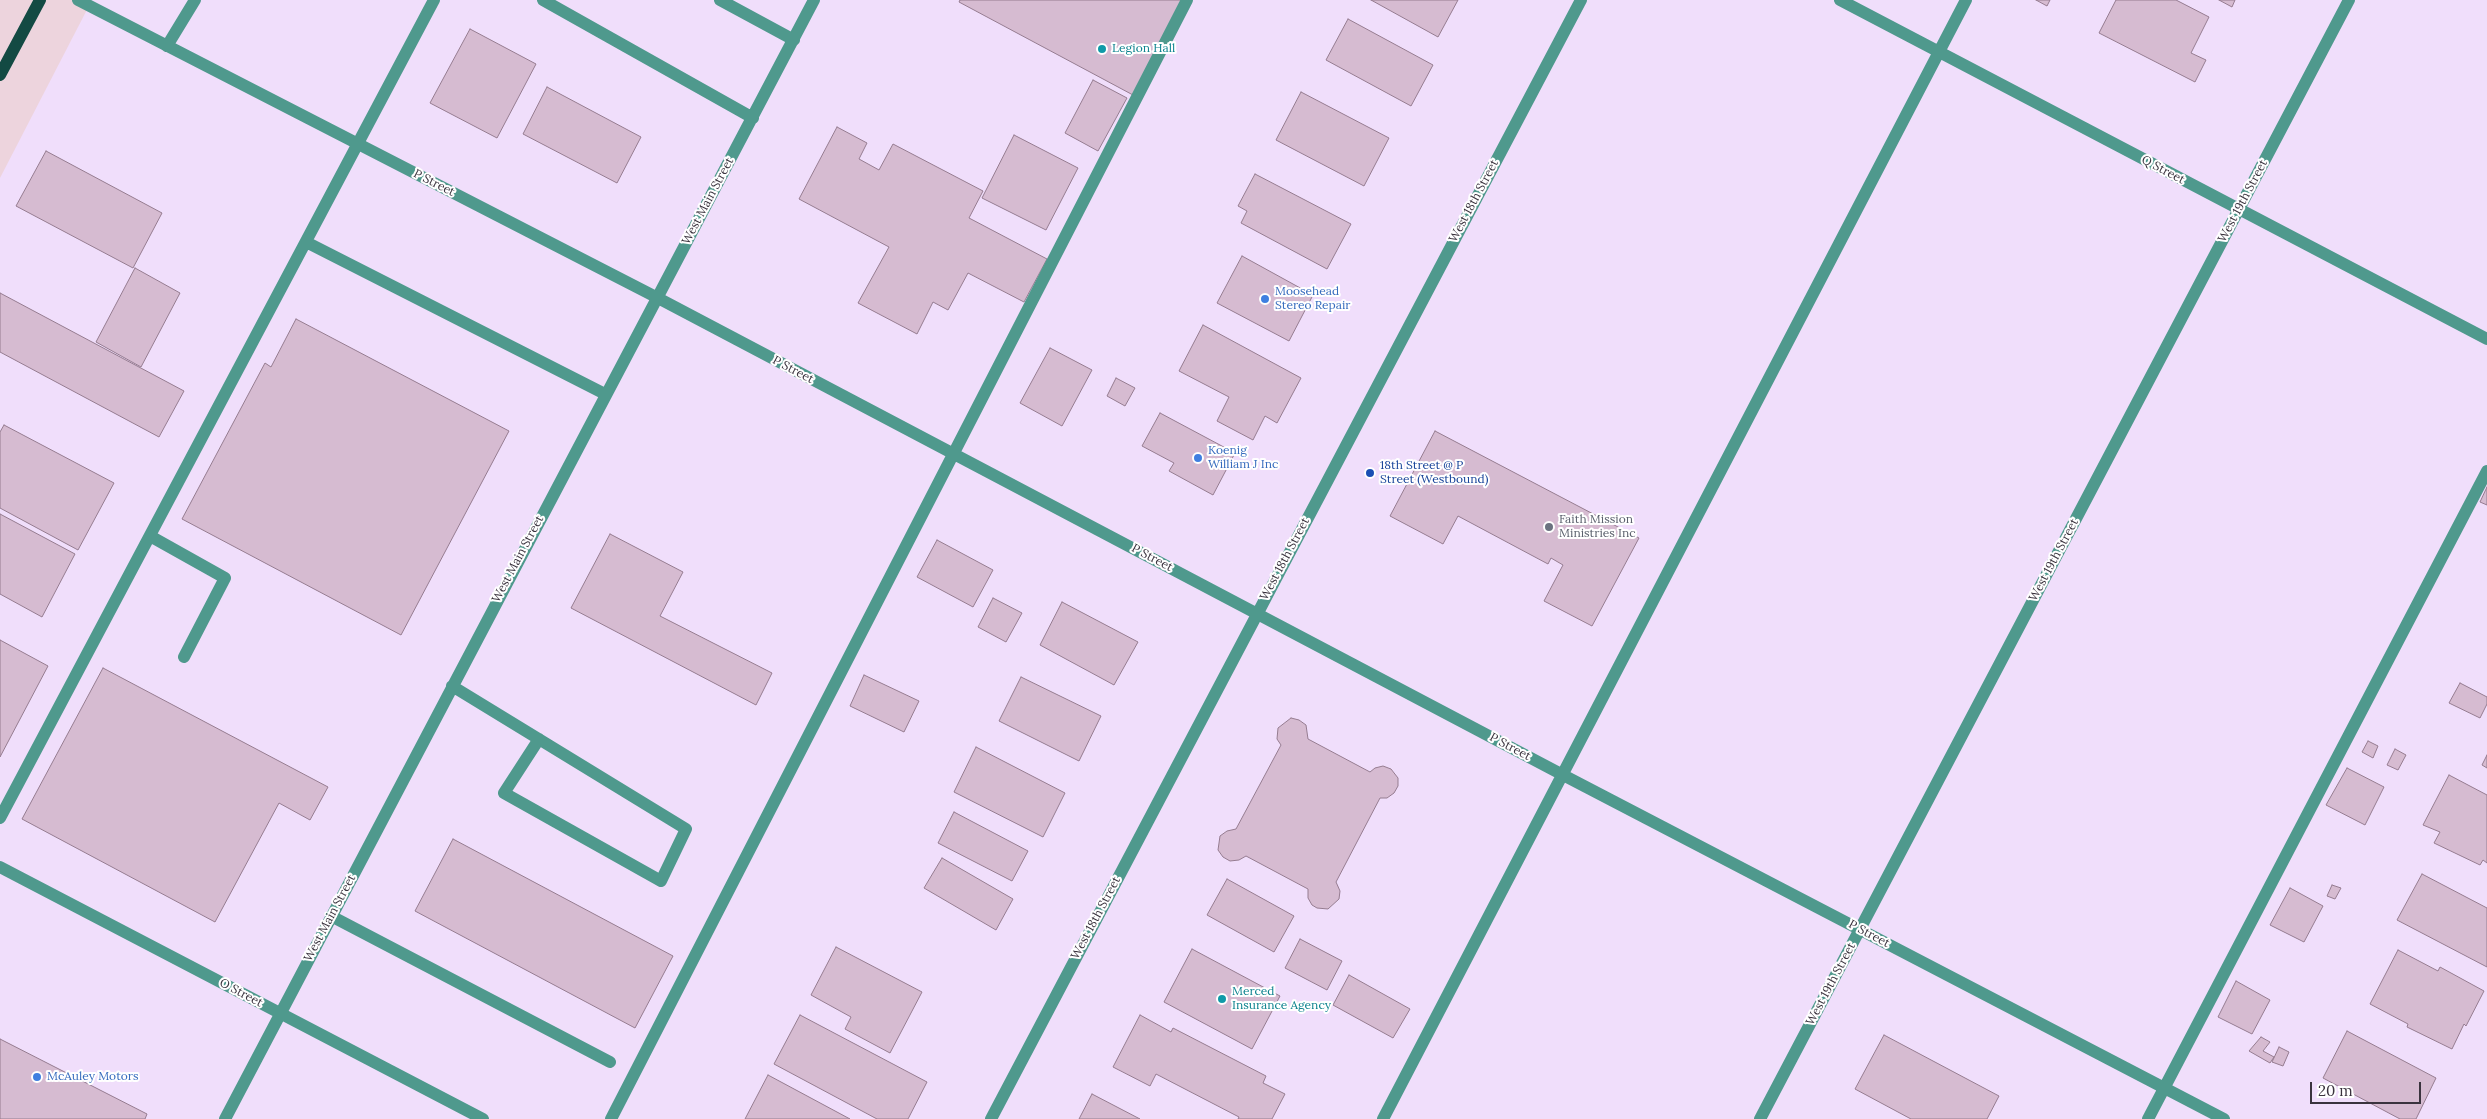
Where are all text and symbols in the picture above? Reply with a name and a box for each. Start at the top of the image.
place label: Legion Hall [1112,42,1175,56]
marker: Legion Hall [1096,43,1108,55]
street label: Q Street [2139,153,2187,187]
street label: West Main Street [679,155,737,247]
street label: West 18th Street [1446,157,1502,245]
street label: West 19th Street [2215,157,2271,245]
street label: P Street [411,166,457,200]
place label: Moosehead Stereo Repair [1275,285,1351,313]
marker: Moosehead Stereo Repair [1259,293,1271,305]
street label: P Street [770,353,816,387]
place label: Koenig William J Inc [1208,444,1278,472]
marker: Koenig William J Inc [1192,452,1204,464]
place label: 18th Street @ P Street (Westbound) [1380,459,1488,487]
marker: 18th Street @ P Street (Westbound) [1364,467,1376,479]
street label: West Main Street [489,513,547,605]
place label: Faith Mission Ministries Inc [1559,513,1636,541]
street label: West 18th Street [1257,515,1313,603]
street label: West 19th Street [2026,516,2082,604]
marker: Faith Mission Ministries Inc [1543,521,1555,533]
street label: P Street [1129,541,1175,575]
street label: P Street [1487,730,1533,764]
street label: West Main Street [301,872,359,964]
street label: West 18th Street [1068,874,1124,962]
street label: P Street [1846,917,1892,951]
street label: West 19th Street [1803,940,1859,1028]
street label: O Street [217,976,265,1010]
place label: Merced Insurance Agency [1232,985,1331,1013]
marker: Merced Insurance Agency [1216,993,1228,1005]
place label: McAuley Motors [47,1070,139,1084]
marker: McAuley Motors [31,1071,43,1083]
scale bar [2312,1072,2423,1104]
text: 20 m [2318,1081,2353,1100]

